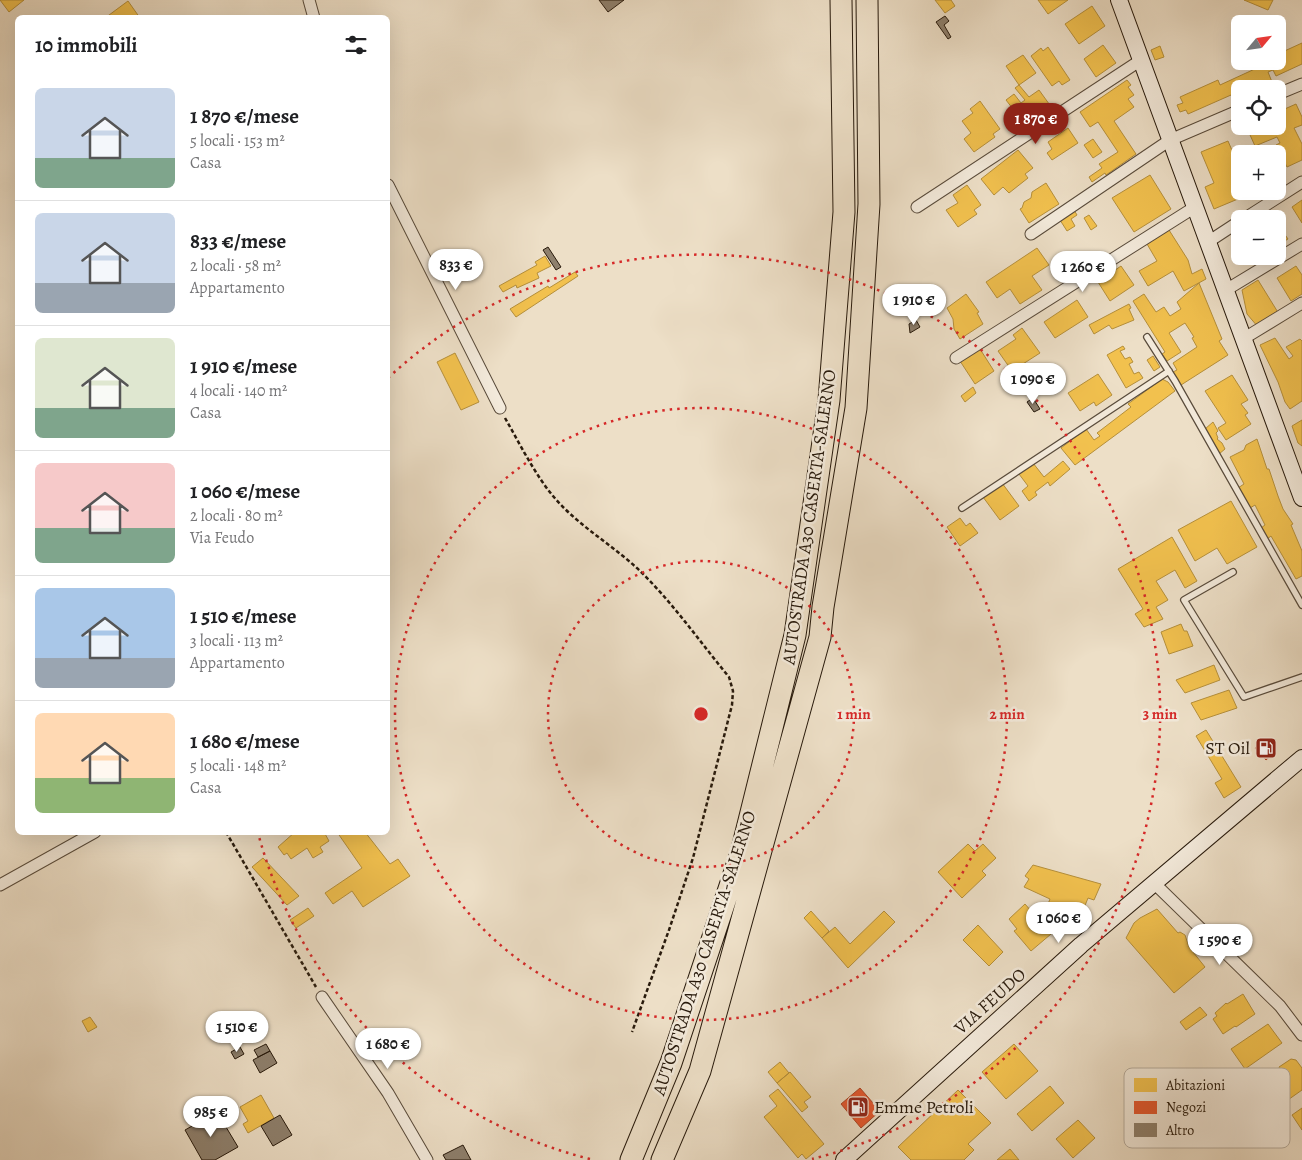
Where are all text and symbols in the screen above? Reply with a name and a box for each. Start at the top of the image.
north arrow [1231,15,1286,70]
map controls [1231,15,1286,265]
text: 10 immobili [35,31,137,59]
icon: filters [342,31,370,59]
button: locate [1231,80,1286,135]
text: 1 870 €/mese [190,102,299,130]
pin: 1 870 € [990,102,1082,145]
icon: home [75,108,135,168]
text: 1 870 € [1014,108,1058,130]
text: 5 locali · 153 m² [190,130,285,152]
button: + [1231,145,1286,200]
text: Casa [190,152,221,174]
button: − [1231,210,1286,265]
text: 833 €/mese [190,227,286,255]
icon: home [75,233,135,293]
pin: 833 € [421,248,491,291]
pin: 1 260 € [1037,250,1129,293]
text: 833 € [439,254,473,276]
text: 2 locali · 58 m² [190,255,281,277]
text: 1 260 € [1061,256,1105,278]
text: Appartamento [190,277,285,299]
pin: 1 910 € [868,284,960,326]
text: 1 910 € [893,289,935,311]
text: 1 910 €/mese [190,352,297,380]
icon: home [75,358,135,418]
pin: 1 090 € [987,362,1079,405]
street label: AUTOSTRADA A30 CASERTA-SALERNO [776,368,842,667]
text: 1 090 € [1011,368,1055,390]
text: 4 locali · 140 m² [190,380,287,402]
text: Casa [190,402,221,424]
text: 1 060 €/mese [190,477,300,505]
icon: home [75,483,135,543]
text: 2 locali · 80 m² [190,505,283,527]
text: Via Feudo [190,527,254,549]
text: 1 510 €/mese [190,602,296,630]
icon: home [75,608,135,668]
text: 3 locali · 113 m² [190,630,283,652]
text: Appartamento [190,652,285,674]
text: 1 min [837,704,871,724]
text: 2 min [989,704,1025,724]
text: 3 min [1143,704,1178,724]
centre of rings [692,705,710,723]
text: 1 680 €/mese [190,727,300,755]
icon: home [75,733,135,793]
place label: ST Oil [1205,736,1251,760]
fuel station icon: ST Oil [1254,736,1278,760]
text: 5 locali · 148 m² [190,755,286,777]
text: Casa [190,777,221,799]
street label: AUTOSTRADA A30 CASERTA-SALERNO [646,808,761,1099]
pin: 1 060 € [1013,902,1105,944]
text: 1 060 € [1037,907,1081,929]
pin: 1 590 € [1174,924,1266,966]
text: 1 590 € [1199,929,1241,951]
street label: VIA FEUDO [948,962,1031,1040]
pin: 1 510 € [191,1010,283,1053]
text: 1 510 € [216,1016,258,1038]
pin: 1 680 € [342,1028,434,1070]
text: 1 680 € [366,1033,410,1055]
legend [1124,1068,1290,1148]
text: Abitazioni [1165,1076,1225,1095]
fuel station icon: Emme Petroli [846,1095,870,1119]
place label: Emme Petroli [874,1095,974,1119]
pin: 985 € [176,1096,246,1138]
text: Negozi [1166,1098,1206,1117]
text: 985 € [194,1101,228,1123]
text: Altro [1165,1121,1194,1140]

